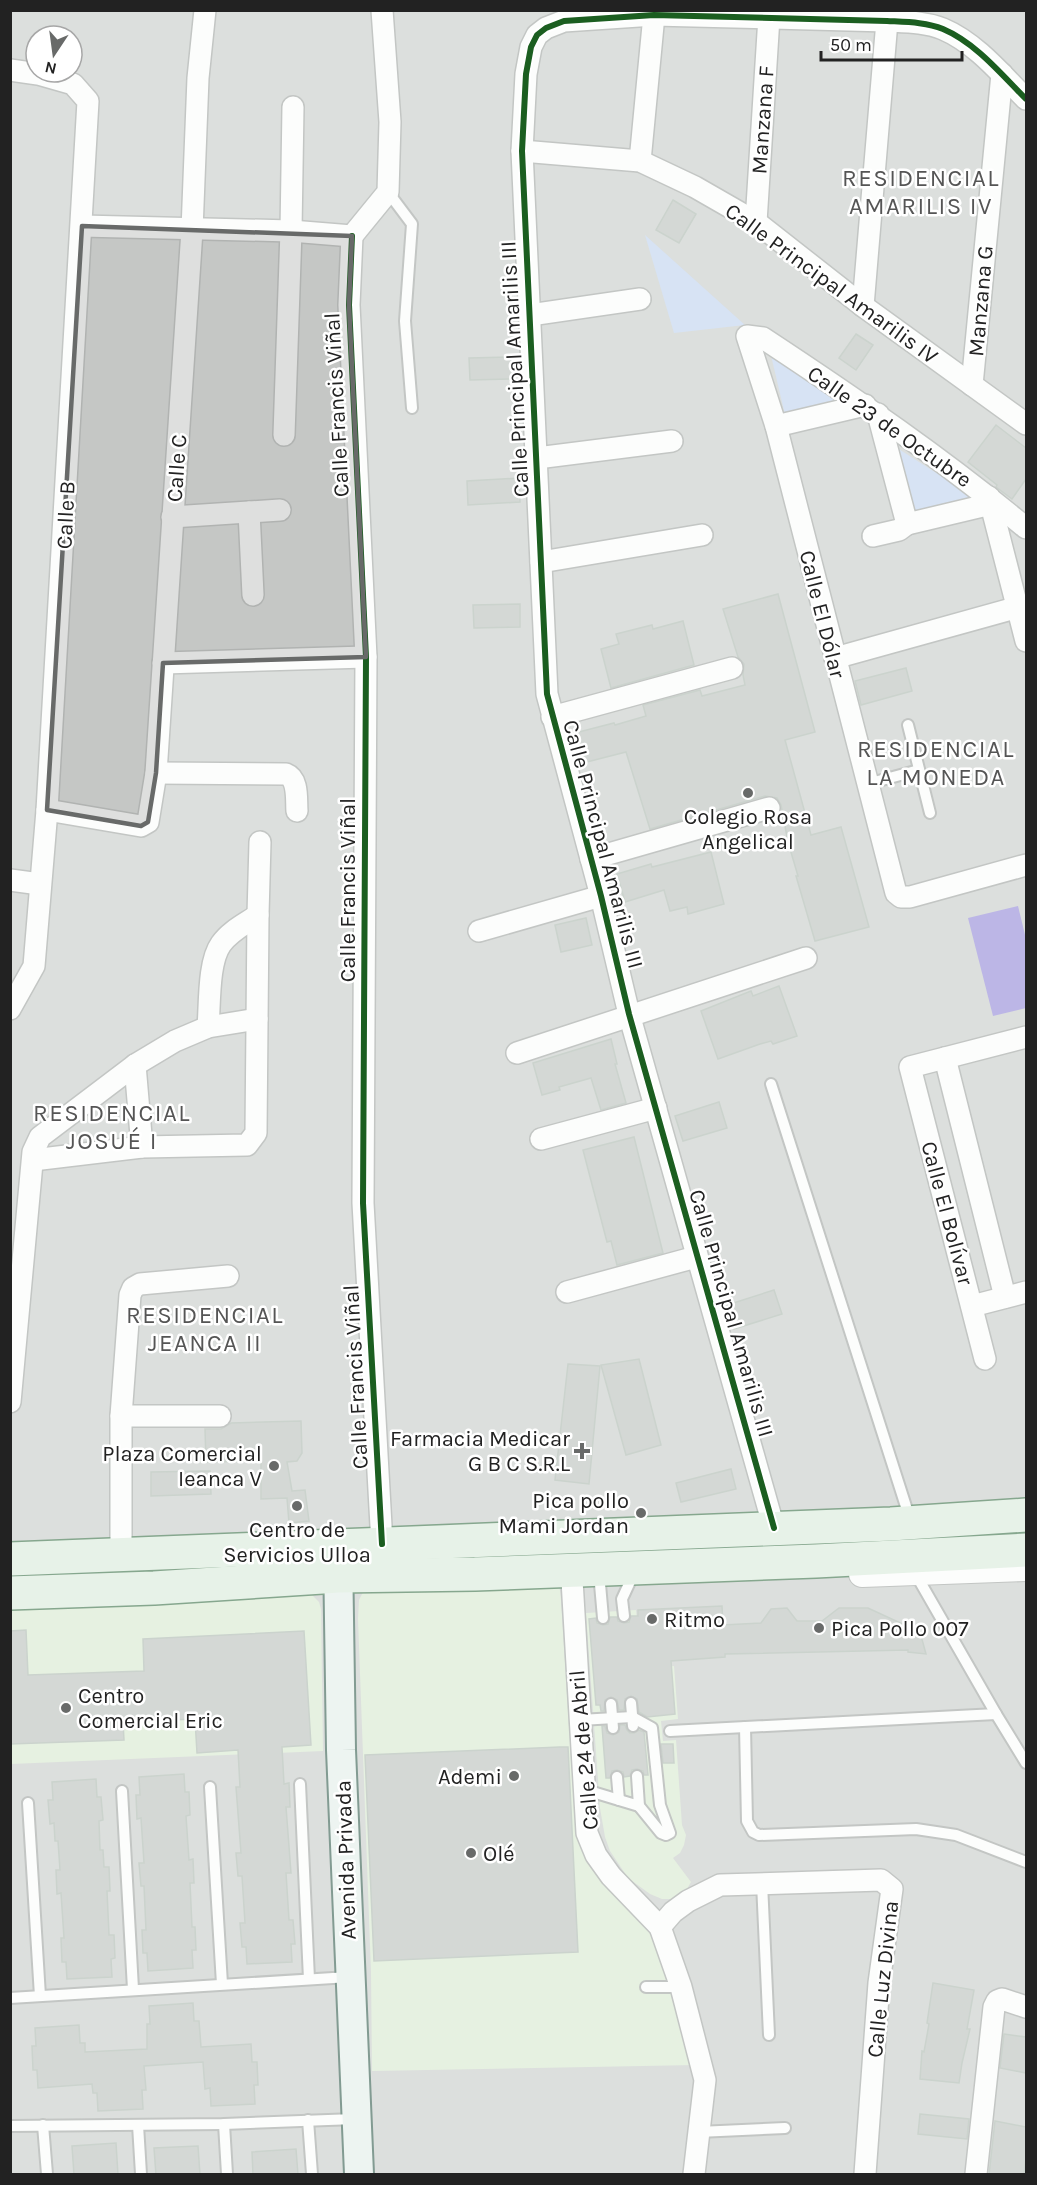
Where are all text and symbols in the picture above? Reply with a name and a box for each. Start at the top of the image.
north arrow [24,24,84,84]
scale bar [821,24,962,62]
text: 50 m [830,34,872,56]
text: N [43,58,58,79]
street label: Manzana F [746,65,780,175]
district label: RESIDENCIAL AMARILIS IV [842,164,1000,220]
street label: Calle Principal Amarilis IV [720,198,943,370]
street label: Calle Principal Amarilis III [495,240,535,498]
street label: Manzana G [963,244,999,358]
street label: Calle Francis Viñal [319,312,355,498]
street label: Calle 23 de Octubre [802,360,977,493]
street label: Calle C [162,433,192,503]
street label: Calle B [51,480,81,550]
street label: Calle El Dólar [794,548,850,681]
street label: Calle Principal Amarilis III [557,717,649,972]
district label: RESIDENCIAL LA MONEDA [857,735,1015,791]
marker: Colegio Rosa Angelical [741,786,755,800]
street label: Calle Francis Viñal [335,798,361,982]
place label: Colegio Rosa Angelical [684,804,812,855]
district label: RESIDENCIAL JOSUÉ I [33,1099,191,1155]
street label: Calle El Bolívar [915,1139,979,1288]
street label: Calle Principal Amarilis III [683,1186,779,1440]
street label: Calle Francis Viñal [338,1284,374,1470]
district label: RESIDENCIAL JEANCA II [126,1301,284,1357]
place label: Farmacia Medicar G B C S.R.L [390,1426,571,1477]
place label: Plaza Comercial Ieanca V [102,1441,262,1492]
marker: Farmacia Medicar G B C S.R.L [575,1444,589,1458]
marker: Plaza Comercial Ieanca V [267,1459,281,1473]
place label: Pica pollo Mami Jordan [499,1488,629,1539]
marker: Centro de Servicios Ulloa [290,1499,304,1513]
marker: Pica pollo Mami Jordan [634,1506,648,1520]
place label: Centro de Servicios Ulloa [223,1517,371,1568]
place label: Ritmo [664,1607,725,1633]
marker: Ritmo [645,1612,659,1626]
place label: Pica Pollo 007 [831,1616,969,1642]
marker: Pica Pollo 007 [812,1621,826,1635]
street label: Calle 24 de Abril [564,1669,604,1831]
place label: Centro Comercial Eric [78,1683,223,1734]
marker: Centro Comercial Eric [59,1701,73,1715]
place label: Ademi [438,1764,502,1790]
marker: Ademi [507,1769,521,1783]
street label: Avenida Privada [330,1780,362,1940]
place label: Olé [483,1841,515,1867]
marker: Olé [464,1846,478,1860]
street label: Calle Luz Divina [862,1899,904,2059]

